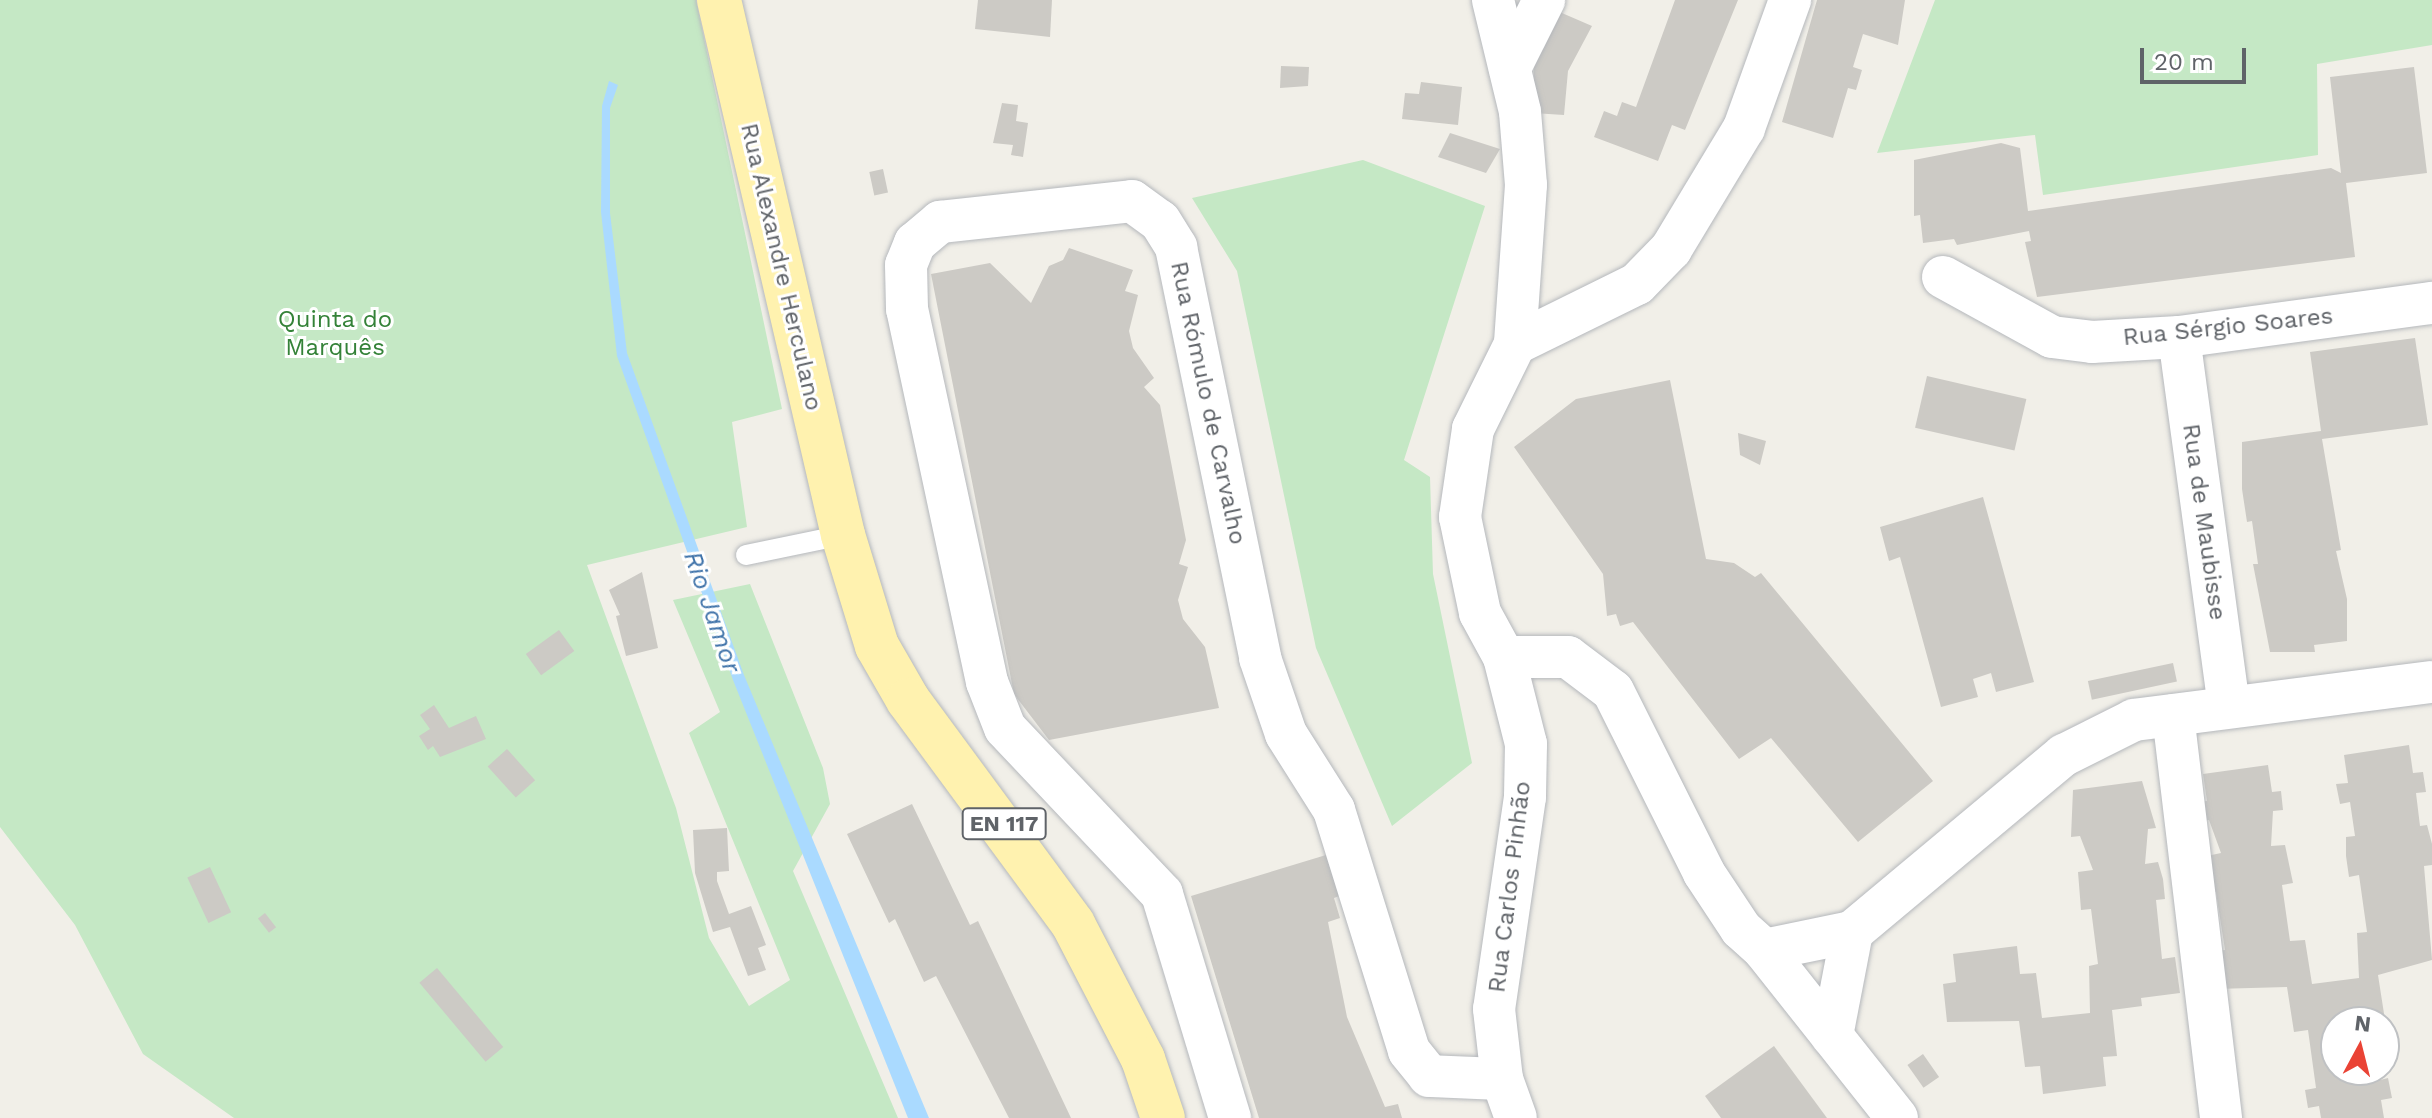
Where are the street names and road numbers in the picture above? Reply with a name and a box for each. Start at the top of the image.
street label: Rua Alexandre Herculano [734,120,828,414]
street label: Rua Rómulo de Carvalho [1164,259,1252,547]
street label: Rua Sérgio Soares [2121,302,2335,352]
street label: Rua de Maubisse [2176,422,2232,622]
street label: Rua Carlos Pinhão [1483,779,1537,995]
road number: EN 117 [960,806,1048,842]

